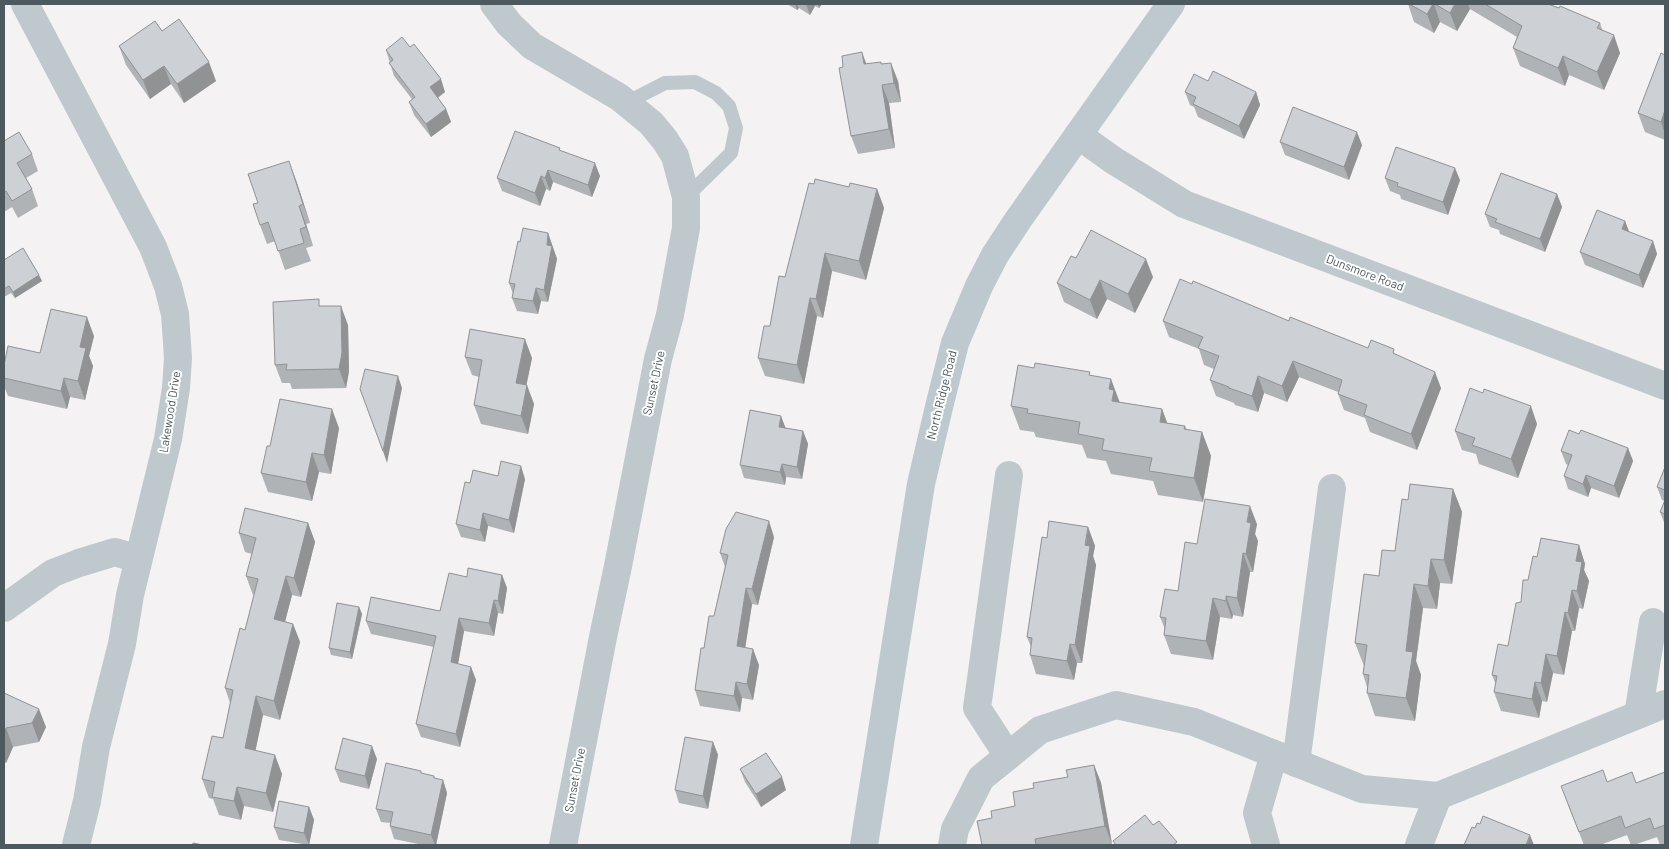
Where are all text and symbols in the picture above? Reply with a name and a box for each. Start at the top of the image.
street label: Dunsmore Road [1325,251,1406,293]
street label: Sunset Drive [639,349,667,416]
street label: North Ridge Road [923,349,959,441]
street label: Lakewood Drive [156,370,182,454]
street label: Sunset Drive [561,746,587,813]

